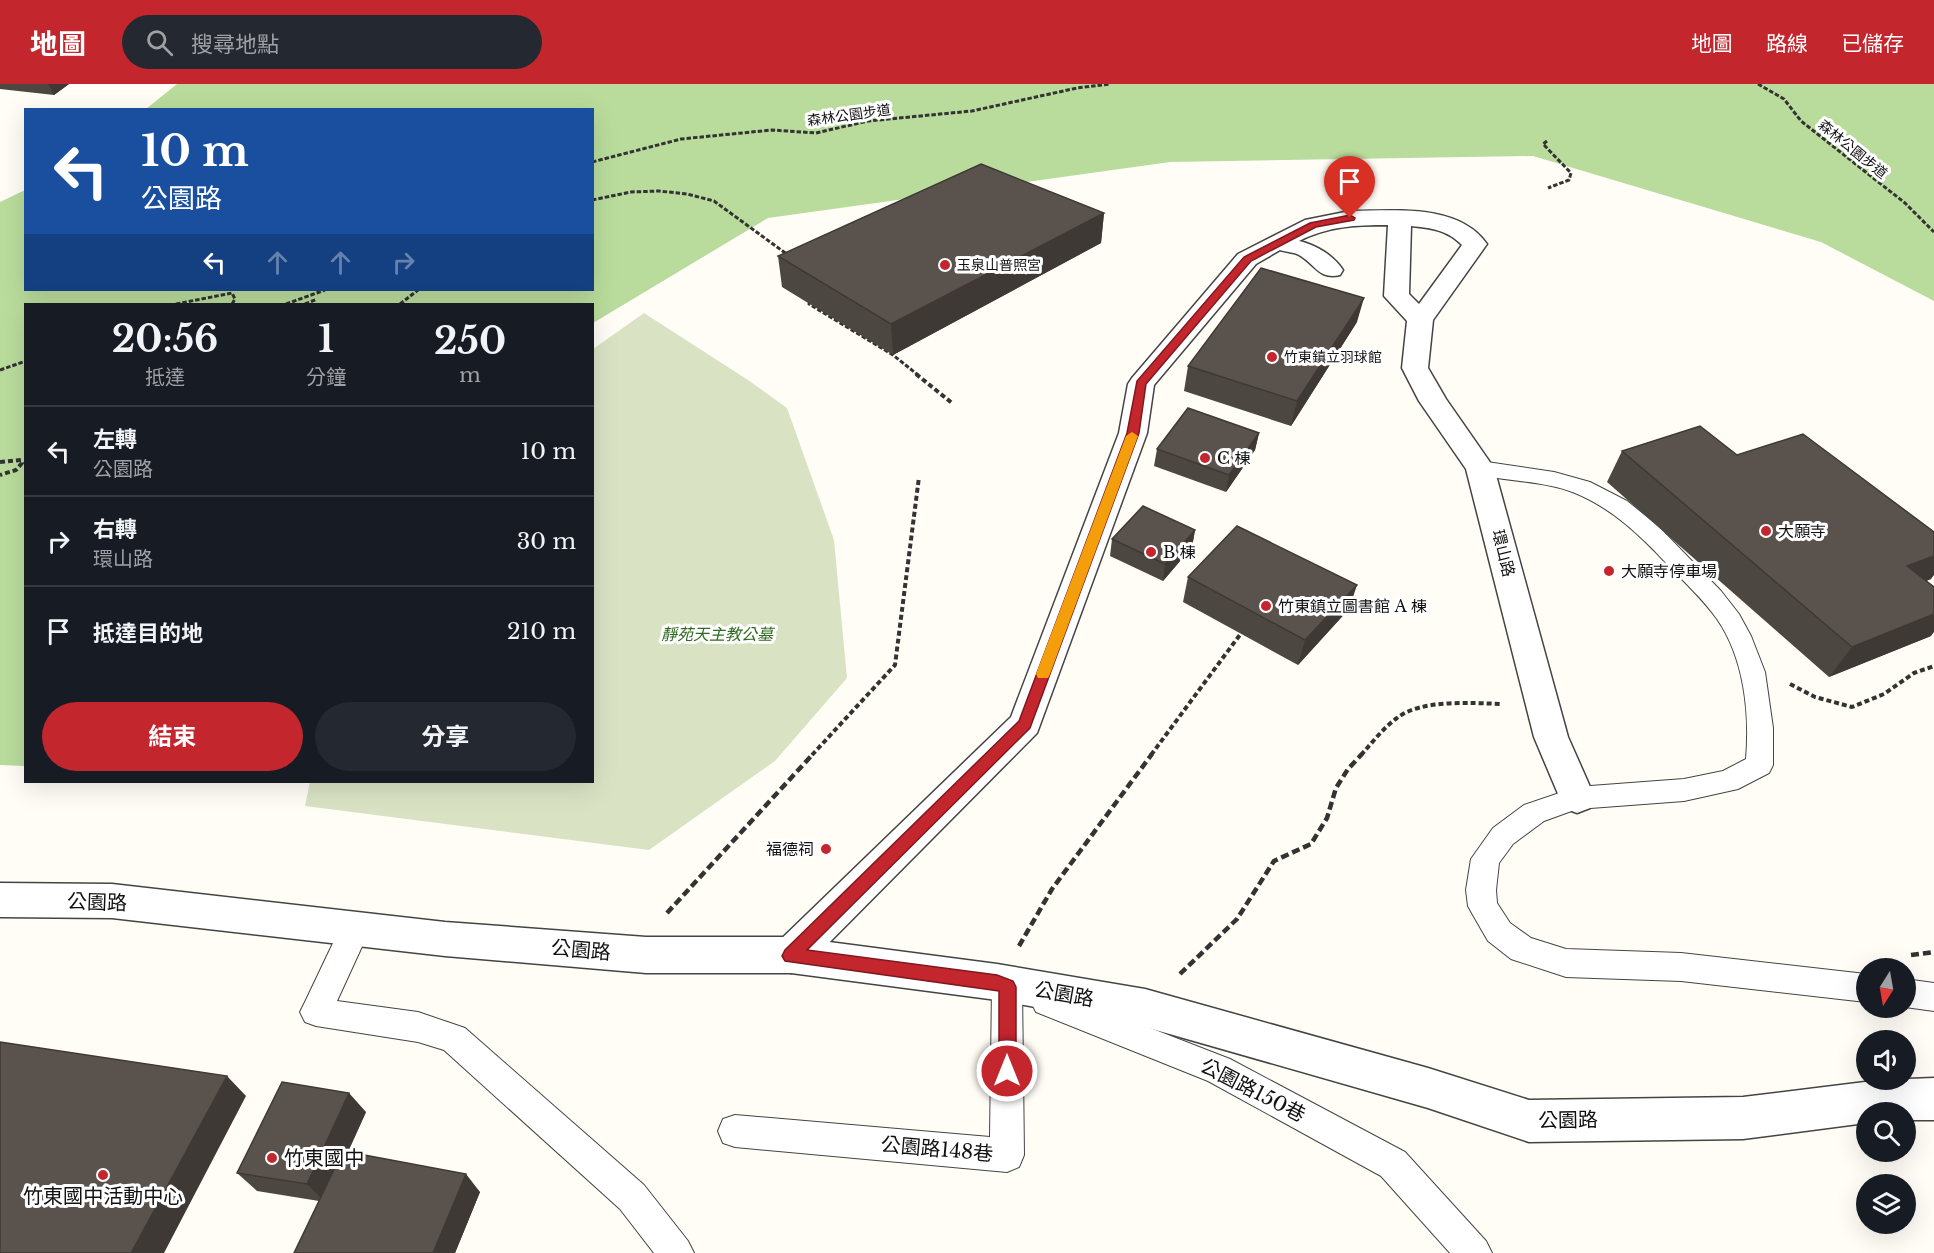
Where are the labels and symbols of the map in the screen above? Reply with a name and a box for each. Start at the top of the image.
street label: 森林公園步道 [806,100,892,130]
street label: 森林公園步道 [1815,116,1891,182]
pin [1324,156,1375,218]
place label: 玉泉山普照宮 [957,256,1041,274]
marker: 玉泉山普照宮 [938,258,952,272]
place label: 竹東鎮立羽球館 [1284,348,1382,366]
marker: 竹東鎮立羽球館 [1265,350,1279,364]
place label: C 棟 [1217,448,1250,468]
marker: C 棟 [1198,451,1212,465]
place label: 大願寺 [1778,521,1826,541]
marker: 大願寺 [1759,524,1773,538]
street label: 環山路 [1488,527,1520,579]
place label: B 棟 [1163,542,1196,562]
marker: B 棟 [1144,545,1158,559]
place label: 大願寺停車場 [1621,561,1717,581]
marker: 大願寺停車場 [1602,564,1616,578]
place label: 竹東鎮立圖書館 A 棟 [1278,596,1427,616]
marker: 竹東鎮立圖書館 A 棟 [1259,599,1273,613]
park label: 靜苑天主教公墓 [661,624,776,644]
place label: 福德祠 [766,839,814,859]
marker: 福德祠 [819,842,833,856]
street label: 公園路 [67,889,127,915]
street label: 公園路 [550,935,612,965]
north arrow [1856,958,1916,1018]
street label: 公園路 [1032,977,1096,1011]
position arrow [975,1039,1039,1103]
street label: 公園路150巷 [1197,1053,1309,1127]
street label: 公園路 [1538,1107,1598,1133]
street label: 公園路148巷 [880,1132,994,1166]
place label: 竹東國中 [284,1146,364,1170]
marker: 竹東國中 [265,1151,279,1165]
marker: 竹東國中活動中心 [96,1168,110,1182]
place label: 竹東國中活動中心 [23,1184,183,1208]

